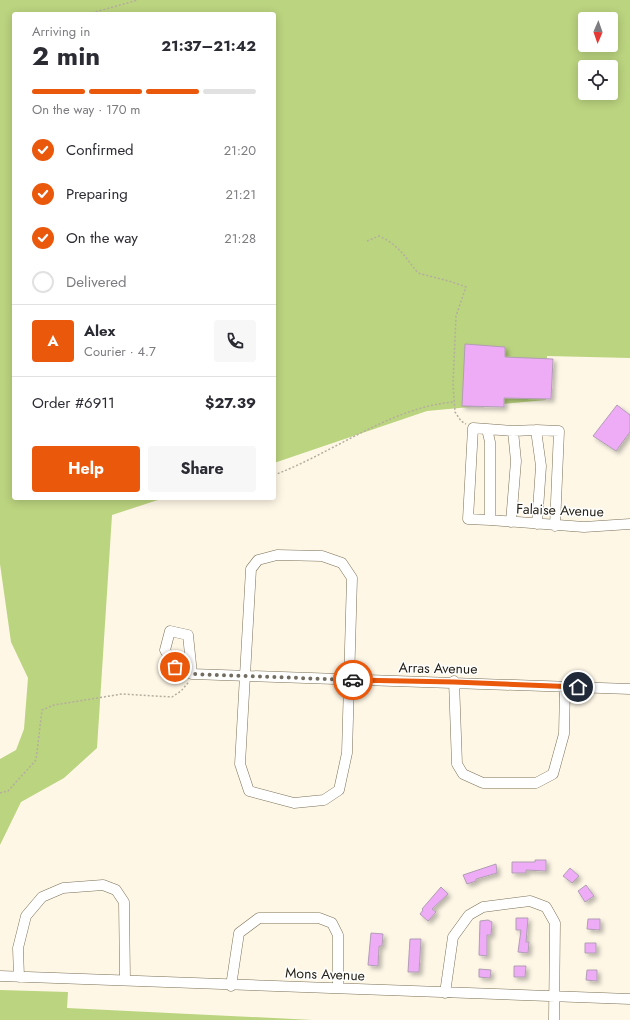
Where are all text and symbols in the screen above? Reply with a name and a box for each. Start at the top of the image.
north arrow [578,12,618,52]
map controls [578,12,618,100]
text: Arriving in [32,22,90,41]
text: 21:37–21:42 [161,35,256,57]
text: 2 min [32,37,100,75]
button: locate [578,60,618,100]
text: On the way · 170 m [32,100,141,119]
icon: check [32,139,54,161]
text: Confirmed [66,139,134,161]
text: 21:20 [224,141,256,160]
icon: check [32,183,54,205]
text: Preparing [66,183,128,205]
text: 21:21 [226,185,256,204]
icon: check [32,227,54,249]
text: On the way [66,227,138,249]
text: 21:28 [224,229,256,248]
text: Delivered [66,271,127,293]
text: Alex [84,320,115,342]
button: phone [214,320,256,362]
text: A [47,330,59,352]
text: Courier · 4.7 [84,342,156,361]
text: Order #6911 [32,392,115,414]
text: $27.39 [205,392,256,414]
button: Help [32,446,140,492]
button: Share [148,446,256,492]
street label: Falaise Avenue [516,498,604,522]
pin [158,650,192,684]
icon: bag [164,656,186,678]
street label: Arras Avenue [398,657,478,679]
courier [333,660,373,700]
icon: car [342,669,364,691]
pin [561,670,595,704]
icon: home [567,676,589,698]
street label: Mons Avenue [285,963,365,985]

